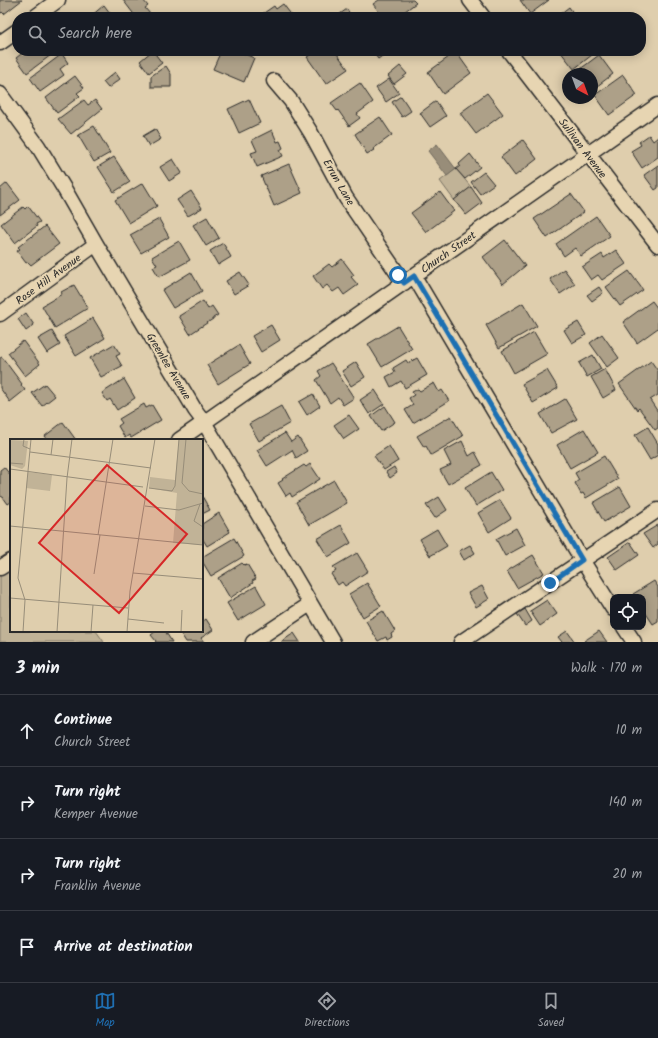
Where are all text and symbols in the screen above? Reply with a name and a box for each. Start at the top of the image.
search box [12,12,646,56]
text: Search here [58,22,132,46]
icon: search [26,23,48,45]
north arrow [562,68,598,104]
street label: Sullivan Avenue [553,115,611,183]
street label: Errun Lane [318,156,359,209]
street label: Church Street [417,227,481,279]
street label: Rose Hill Avenue [12,250,85,310]
route start [389,266,407,284]
street label: Greenlee Avenue [141,330,195,404]
inset map [10,439,203,632]
route end [541,574,559,592]
map controls [610,594,646,630]
button: locate [610,594,646,630]
text: 3 min [16,655,60,682]
text: Walk · 170 m [571,658,642,679]
text: Continue [54,708,112,732]
icon: ahead [16,720,38,742]
text: 10 m [616,720,642,741]
text: Church Street [54,732,130,753]
text: Turn right [54,780,121,804]
icon: right [16,792,38,814]
text: 140 m [609,792,642,813]
text: Kemper Avenue [54,804,138,825]
text: Turn right [54,852,121,876]
icon: right [16,864,38,886]
text: 20 m [612,864,642,885]
text: Franklin Avenue [54,876,141,897]
text: Arrive at destination [54,935,193,959]
icon: arrive [16,936,38,958]
tab: Map [94,990,116,1032]
tab: Directions [304,990,350,1032]
tab: Saved [538,990,564,1032]

